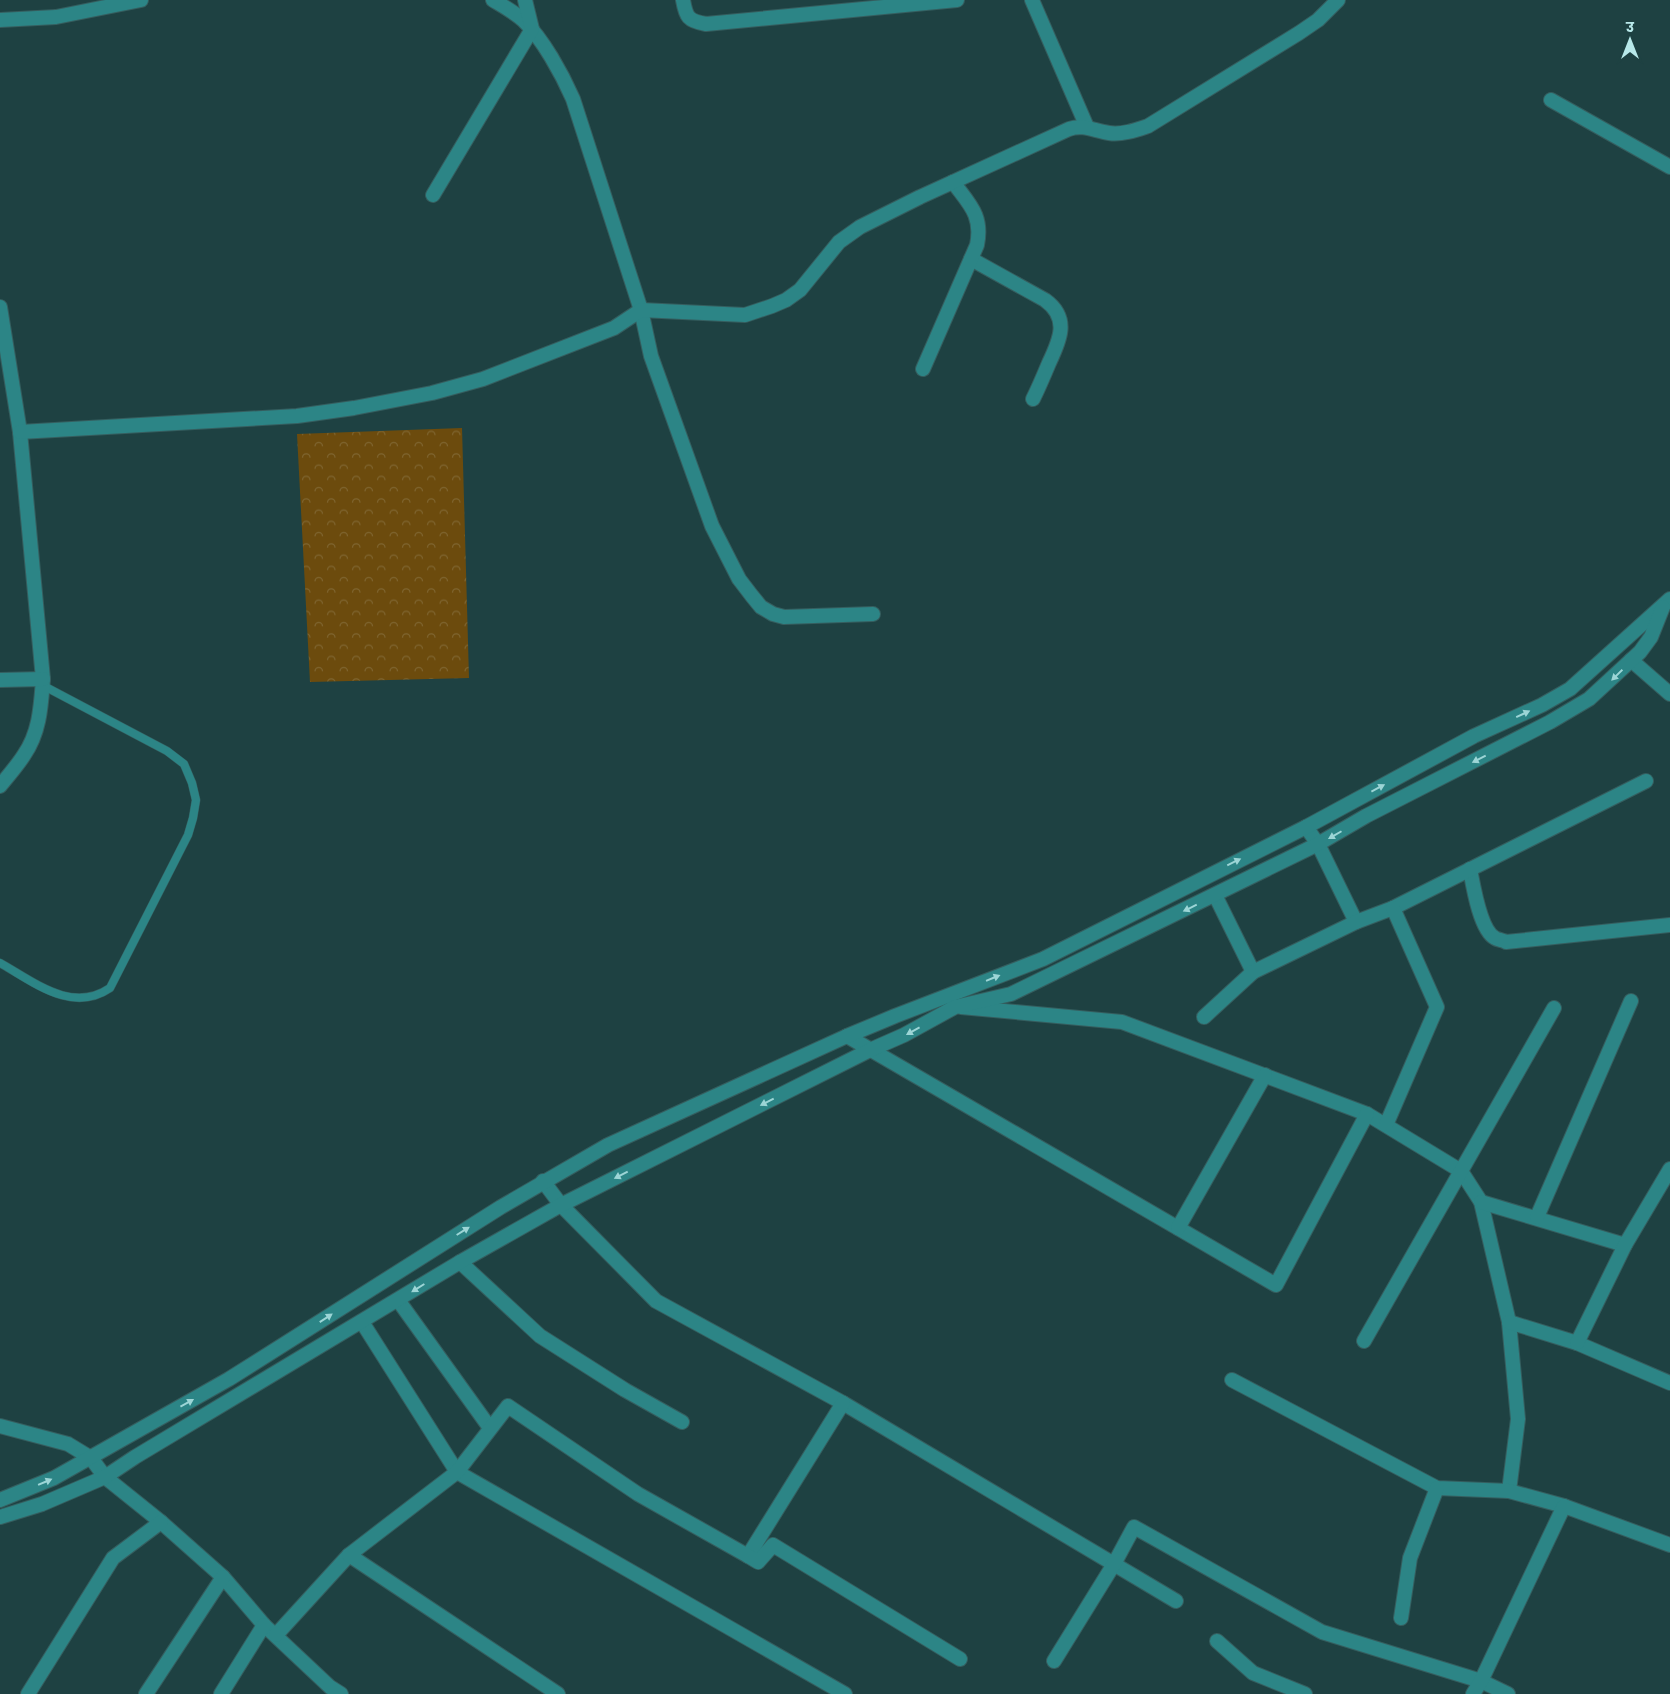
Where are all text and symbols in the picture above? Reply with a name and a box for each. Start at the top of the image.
north arrow [1605,15,1655,65]
text: उ [1625,17,1635,37]
one-way arrow [1611,669,1623,681]
one-way arrow [1516,709,1530,717]
one-way arrow [1471,755,1486,763]
one-way arrow [1372,783,1385,792]
one-way arrow [1328,830,1341,839]
one-way arrow [1227,858,1241,866]
one-way arrow [1183,904,1197,912]
one-way arrow [986,974,1001,982]
one-way arrow [906,1026,919,1035]
one-way arrow [759,1098,774,1106]
one-way arrow [614,1171,629,1179]
one-way arrow [456,1226,469,1235]
one-way arrow [412,1283,425,1292]
one-way arrow [319,1313,332,1323]
one-way arrow [180,1399,195,1407]
one-way arrow [38,1477,52,1485]

